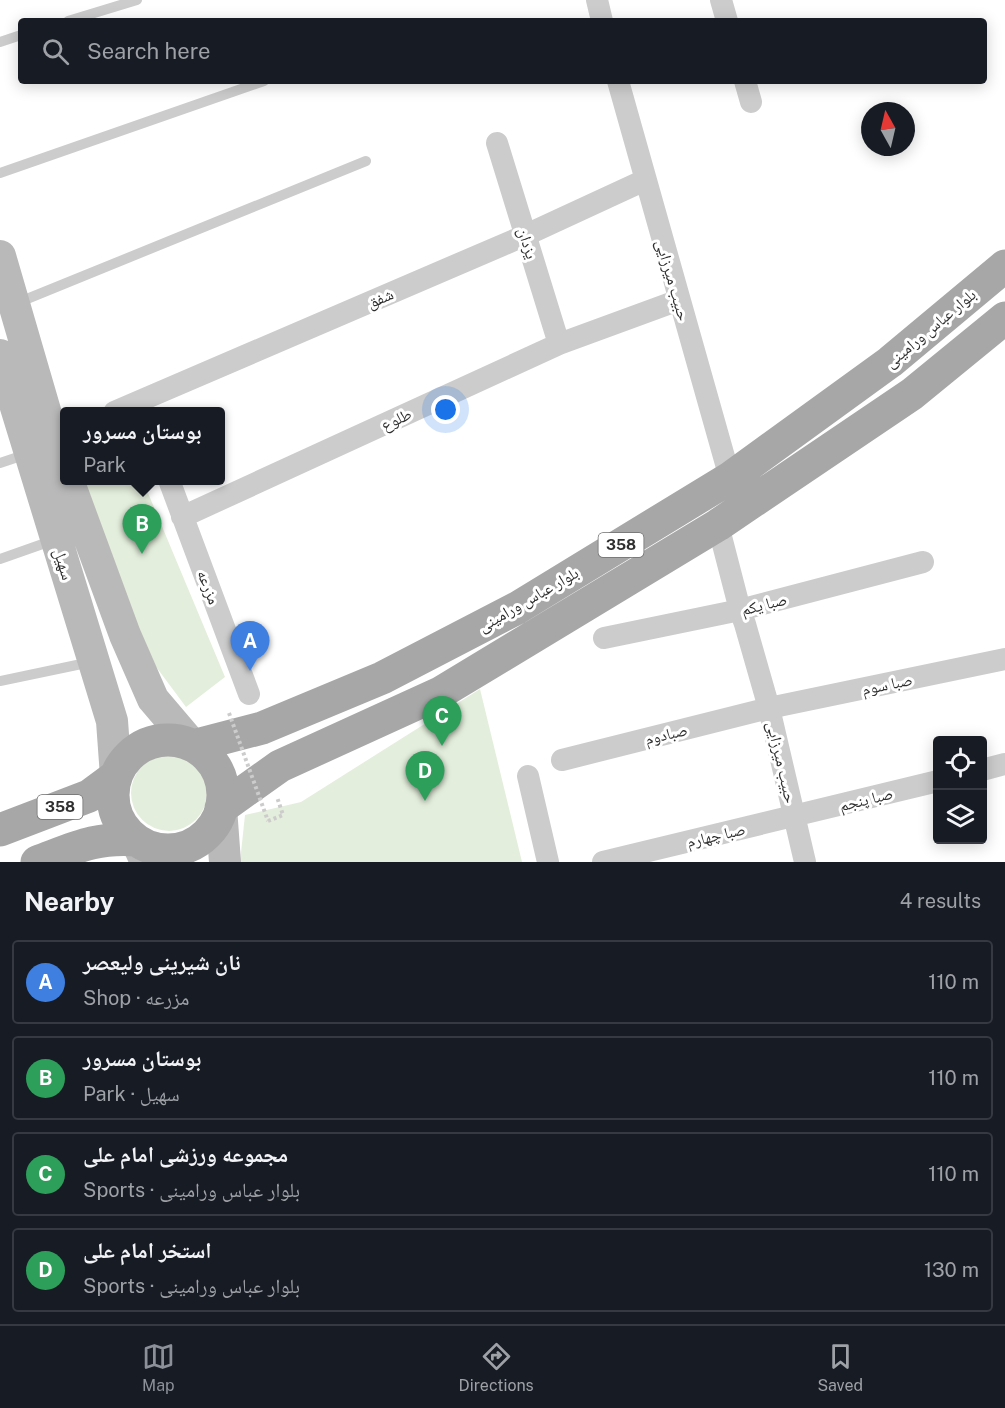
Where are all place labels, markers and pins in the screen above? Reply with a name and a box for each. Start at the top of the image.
pin: B [122,504,162,554]
pin: A [230,622,270,671]
pin: C [422,696,462,746]
pin: D [406,752,444,801]

